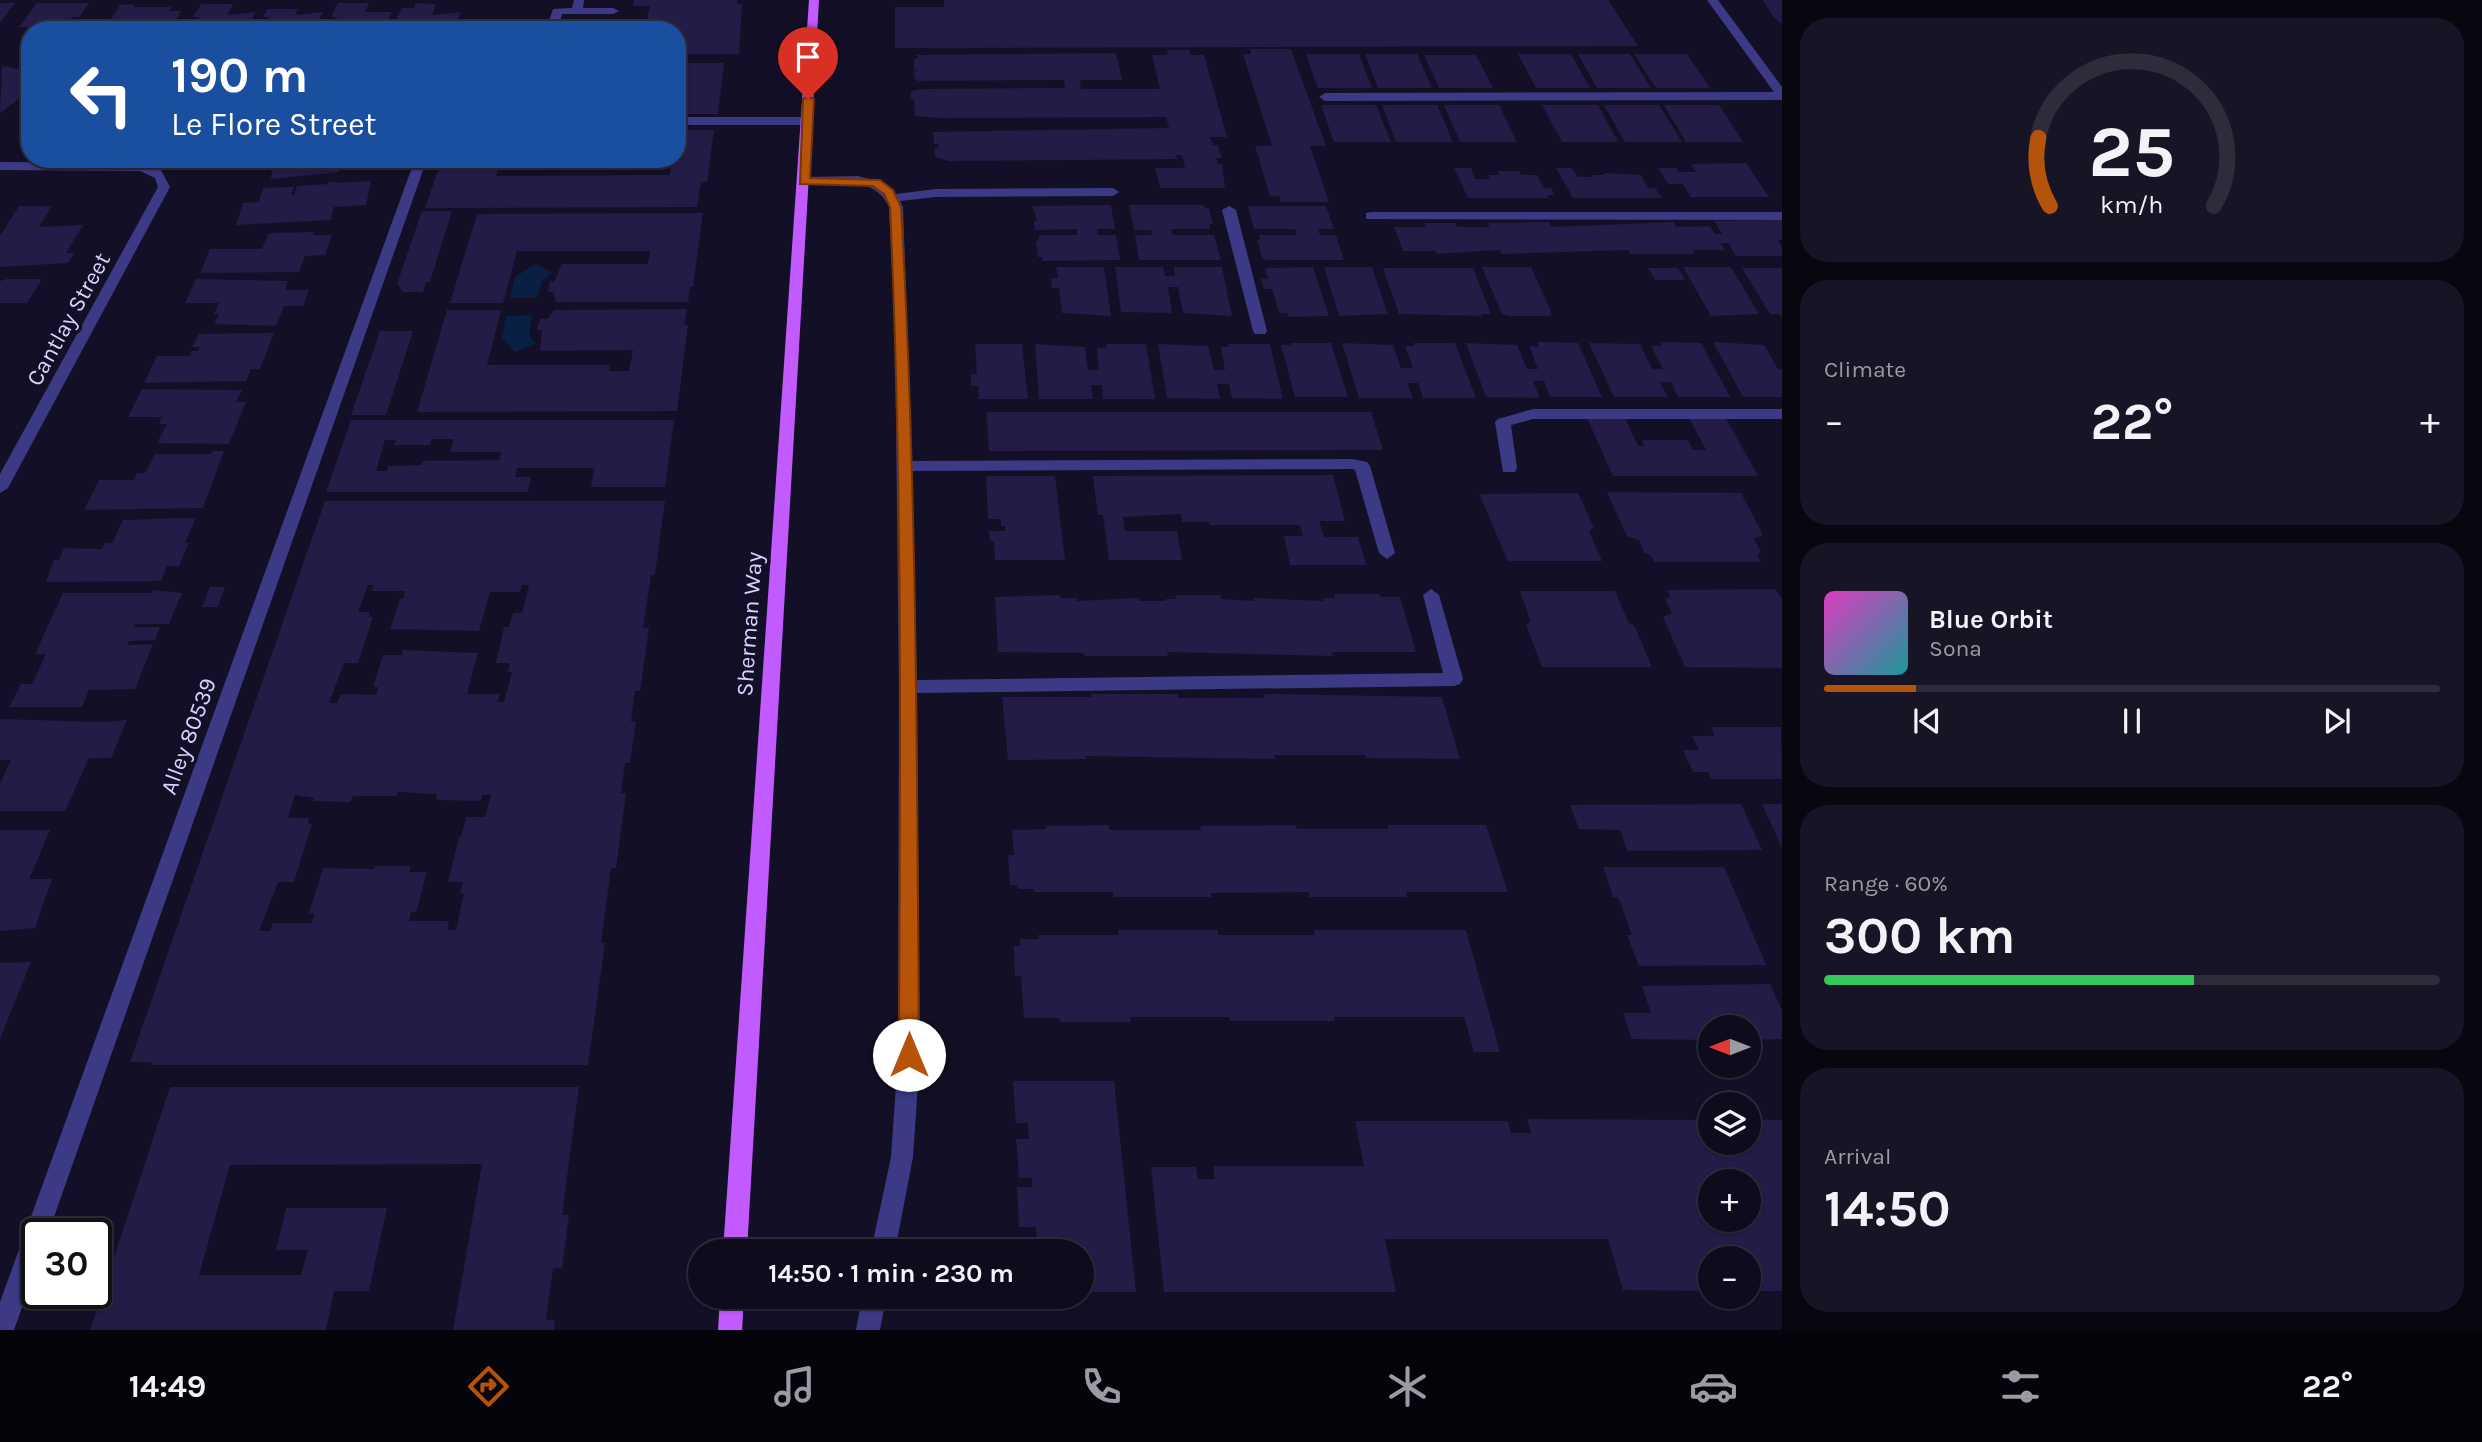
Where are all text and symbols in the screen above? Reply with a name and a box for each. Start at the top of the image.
pin [778,27,838,99]
icon: arrive [789,38,827,76]
text: 190 m [171,47,308,104]
icon: left [56,49,147,140]
text: Le Flore Street [171,106,377,143]
text: 25 [2089,110,2175,195]
text: km/h [2100,190,2164,219]
street label: Cantlay Street [21,248,116,390]
text: Climate [1824,356,1906,383]
text: 22° [2090,391,2174,452]
text: − [1824,399,1844,444]
text: + [2420,399,2440,444]
street label: Sherman Way [731,551,768,697]
text: Blue Orbit [1929,604,2053,635]
text: Sona [1929,635,1982,662]
street label: Alley 80539 [155,674,222,798]
icon: previous [1908,702,1946,740]
icon: pause [2113,702,2151,740]
icon: next [2318,702,2356,740]
text: Range · 60% [1824,870,1948,897]
text: 300 km [1824,905,2015,966]
north arrow [1698,1015,1760,1078]
map controls [1698,1015,1761,1309]
position arrow [872,1018,946,1092]
button: layers [1698,1092,1761,1155]
text: Arrival [1824,1143,1891,1170]
button: + [1698,1169,1761,1232]
text: 14:50 [1824,1178,1951,1239]
speed limit sign: 30 [21,1218,112,1309]
button: − [1698,1246,1761,1309]
text: 14:50 · 1 min · 230 m [768,1258,1014,1289]
icon: directions [464,1362,513,1411]
icon: music [770,1362,819,1411]
icon: phone [1077,1362,1126,1411]
icon: climate [1383,1362,1432,1411]
icon: car [1689,1362,1738,1411]
icon: filters [1996,1362,2045,1411]
text: 14:49 [129,1368,206,1405]
text: 22° [2302,1368,2353,1405]

